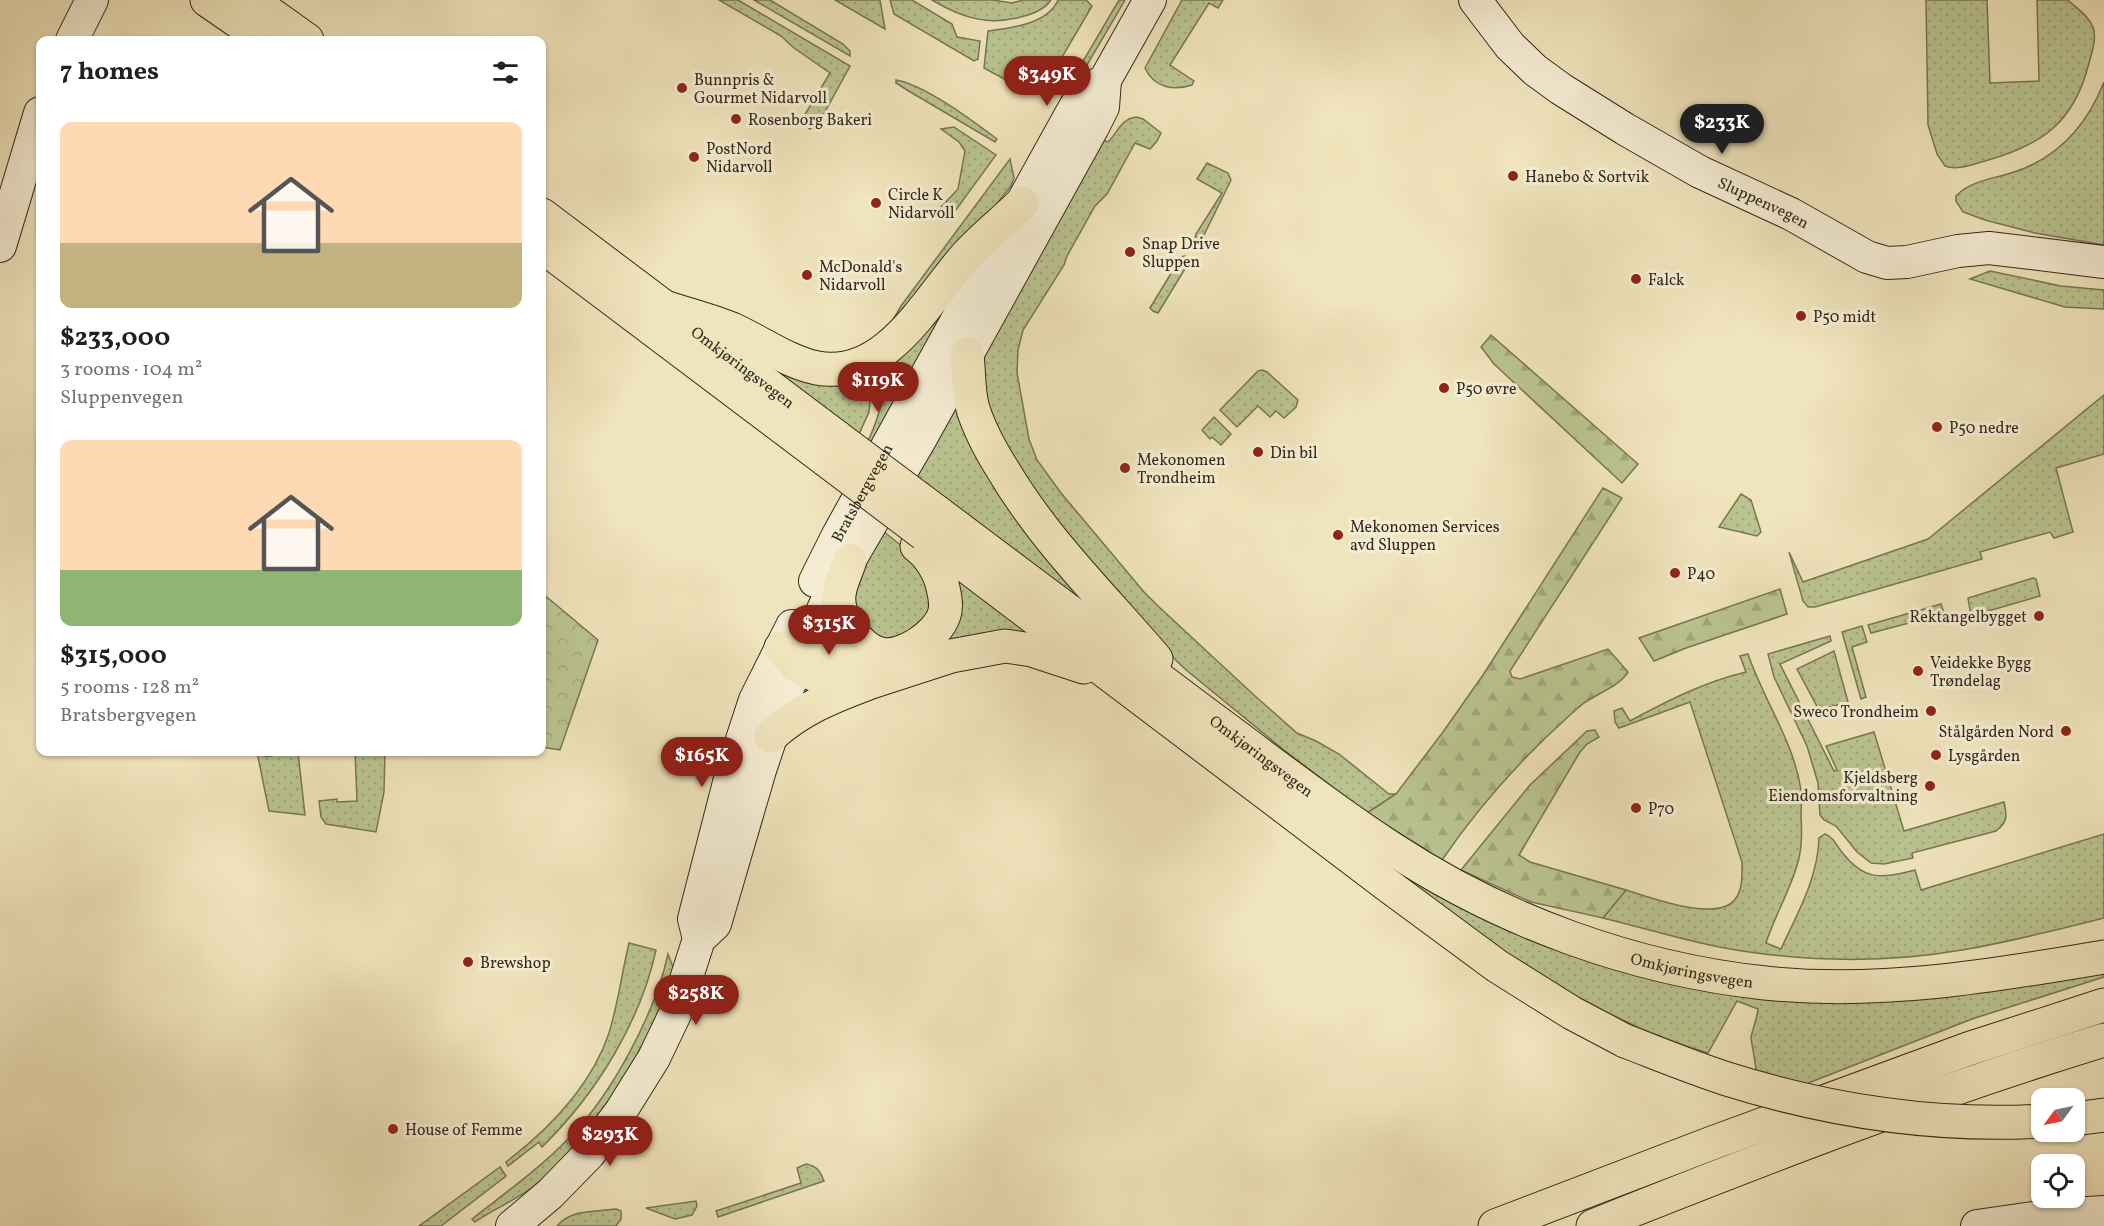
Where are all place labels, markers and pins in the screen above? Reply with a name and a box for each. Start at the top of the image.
pin: $349K [1005,56,1089,107]
place label: Bunnpris & Gourmet Nidarvoll [694,70,827,110]
marker: Bunnpris & Gourmet Nidarvoll [675,81,689,95]
pin: $233K [1680,104,1764,155]
place label: Rosenborg Bakeri [748,110,872,132]
marker: Rosenborg Bakeri [729,112,743,126]
place label: PostNord Nidarvoll [706,139,773,179]
marker: PostNord Nidarvoll [687,150,701,164]
place label: Hanebo & Sortvik [1525,167,1650,189]
marker: Hanebo & Sortvik [1506,169,1520,183]
place label: Circle K Nidarvoll [888,185,955,225]
marker: Circle K Nidarvoll [869,196,883,210]
place label: Snap Drive Sluppen [1142,234,1220,274]
marker: Snap Drive Sluppen [1123,245,1137,259]
place label: McDonald's Nidarvoll [819,257,902,297]
marker: McDonald's Nidarvoll [800,268,814,282]
place label: Falck [1648,270,1685,292]
marker: Falck [1629,272,1643,286]
place label: P50 midt [1813,307,1876,329]
marker: P50 midt [1794,309,1808,323]
pin: $119K [836,362,920,413]
place label: P50 øvre [1456,379,1517,401]
marker: P50 øvre [1437,381,1451,395]
place label: P50 nedre [1949,418,2019,440]
marker: P50 nedre [1930,420,1944,434]
place label: Din bil [1270,443,1318,465]
marker: Din bil [1251,445,1265,459]
place label: Mekonomen Trondheim [1137,450,1226,490]
marker: Mekonomen Trondheim [1118,461,1132,475]
place label: Mekonomen Services avd Sluppen [1350,517,1500,557]
marker: Mekonomen Services avd Sluppen [1331,528,1345,542]
place label: P40 [1687,564,1715,586]
marker: P40 [1668,566,1682,580]
pin: $315K [787,605,871,656]
place label: Rektangelbygget [1910,607,2027,629]
marker: Rektangelbygget [2032,609,2046,623]
place label: Veidekke Bygg Trøndelag [1930,653,2031,693]
marker: Veidekke Bygg Trøndelag [1911,664,1925,678]
place label: Sweco Trondheim [1793,702,1919,724]
marker: Sweco Trondheim [1924,704,1938,718]
place label: Stålgården Nord [1938,722,2054,744]
marker: Stålgården Nord [2059,724,2073,738]
pin: $165K [660,737,744,788]
place label: Lysgården [1948,746,2020,768]
marker: Lysgården [1929,748,1943,762]
place label: Kjeldsberg Eiendomsforvaltning [1768,768,1918,808]
marker: Kjeldsberg Eiendomsforvaltning [1923,779,1937,793]
place label: P70 [1648,799,1674,821]
marker: P70 [1629,801,1643,815]
place label: Brewshop [480,953,551,975]
marker: Brewshop [461,955,475,969]
pin: $258K [654,975,738,1026]
pin: $293K [568,1116,652,1167]
place label: House of Femme [405,1120,523,1142]
marker: House of Femme [386,1122,400,1136]

